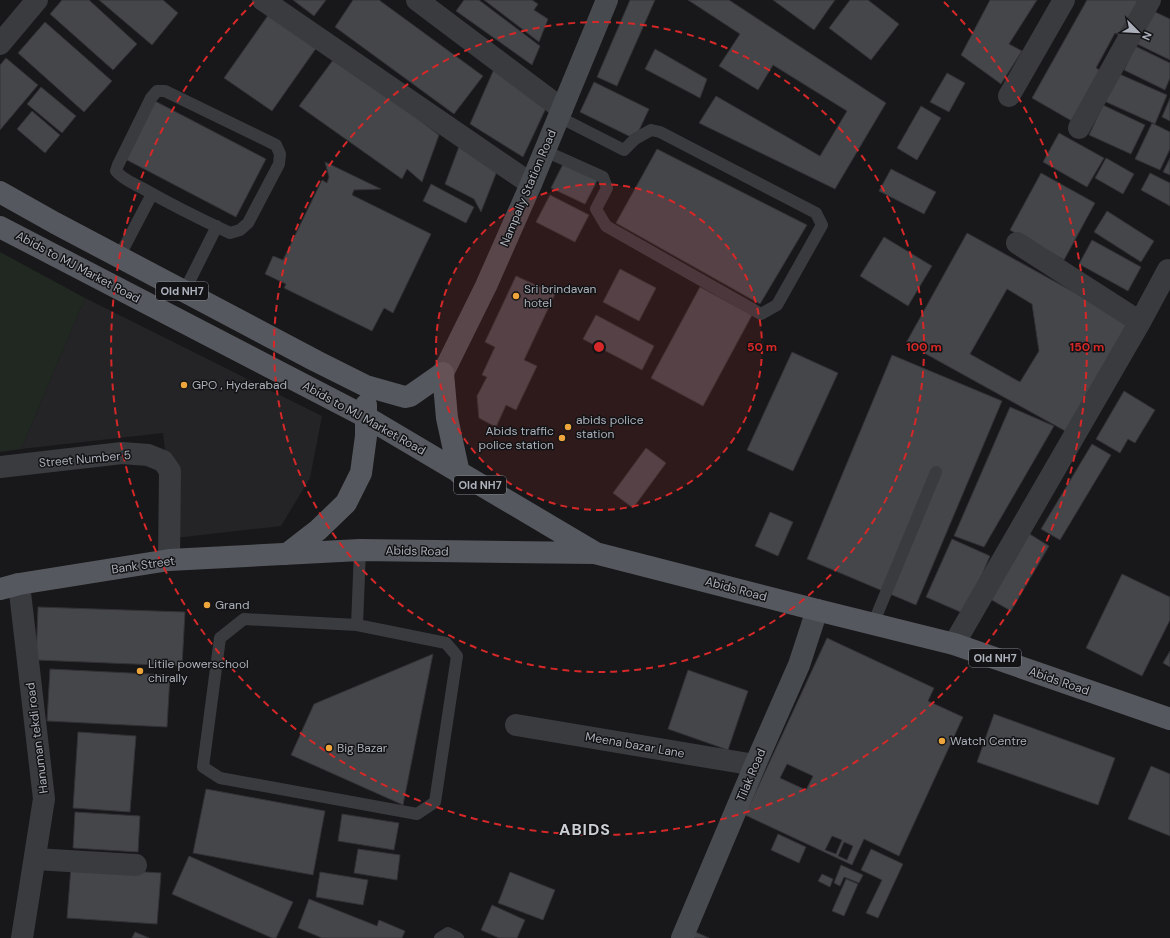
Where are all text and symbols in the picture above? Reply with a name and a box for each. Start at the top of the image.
north arrow [1118,12,1158,52]
text: N [1139,30,1155,43]
street label: Nampally Station Road [496,127,560,249]
street label: Abids to MJ Market Road [13,227,143,307]
place label: Sri brindavan hotel [524,281,597,311]
road number: Old NH7 [156,282,208,300]
marker: Sri brindavan hotel [511,291,521,301]
text: 50 m [747,339,777,355]
text: 100 m [906,339,942,355]
text: 150 m [1070,339,1104,355]
centre of rings [592,340,606,354]
place label: GPO , Hyderabad [192,377,287,393]
street label: Abids to MJ Market Road [300,377,428,459]
marker: GPO , Hyderabad [179,380,189,390]
place label: abids police station [576,412,644,442]
marker: abids police station [563,422,573,432]
place label: Abids traffic police station [479,423,554,453]
marker: Abids traffic police station [557,433,567,443]
street label: Street Number 5 [38,447,132,471]
road number: Old NH7 [454,476,506,494]
street label: Abids Road [385,542,449,560]
street label: Bank Street [110,553,176,577]
street label: Abids Road [703,573,769,605]
place label: Grand [215,597,249,613]
marker: Grand [202,600,212,610]
road number: Old NH7 [969,649,1021,667]
place label: Litile powerschool chirally [148,656,249,686]
street label: Abids Road [1027,663,1091,699]
marker: Litile powerschool chirally [135,666,145,676]
street label: Hanuman tekdi road [22,682,52,794]
street label: Meena bazar Lane [584,728,686,762]
place label: Watch Centre [950,733,1027,749]
marker: Watch Centre [937,736,947,746]
place label: Big Bazar [337,740,388,756]
marker: Big Bazar [324,743,334,753]
street label: Tilak Road [733,746,769,804]
district label: ABIDS [559,819,611,840]

